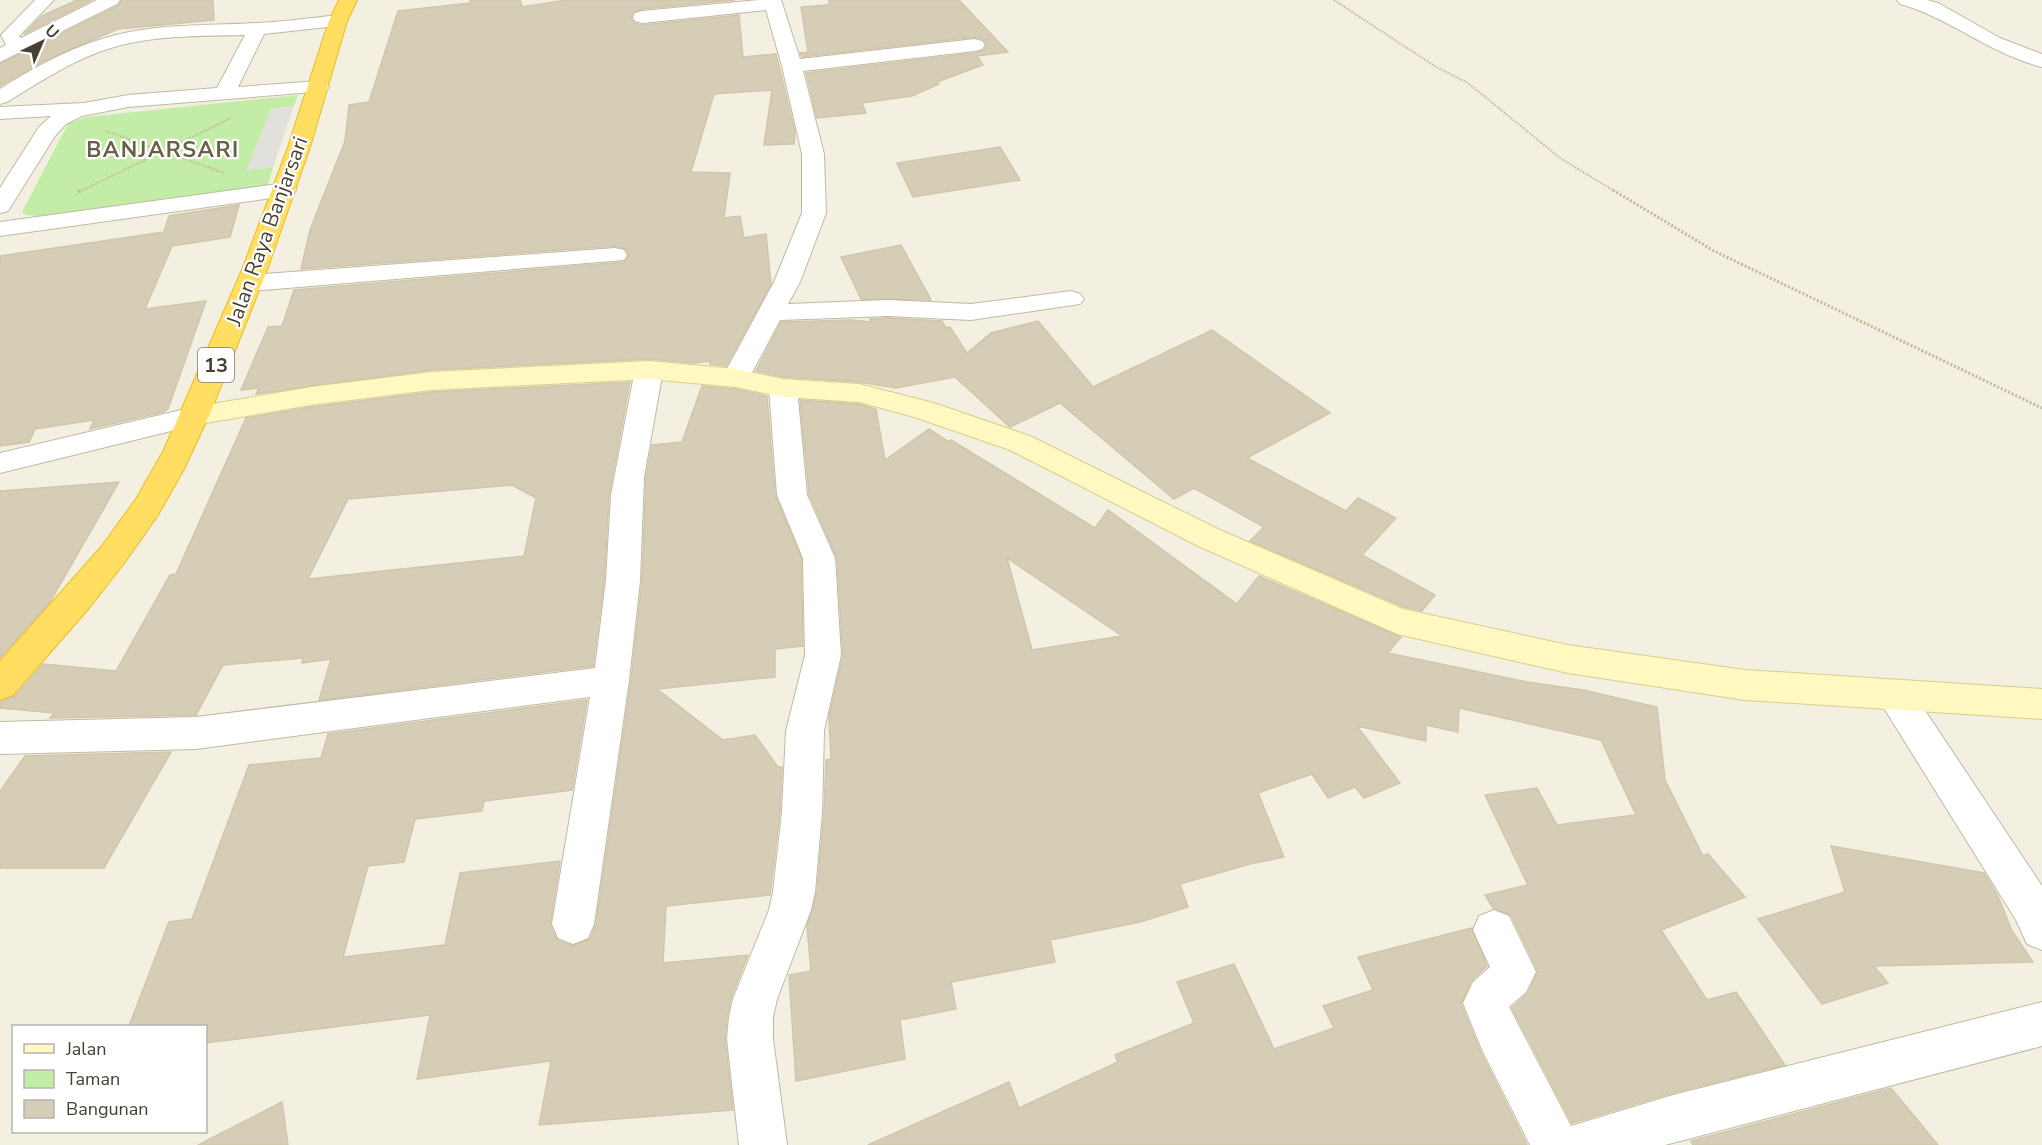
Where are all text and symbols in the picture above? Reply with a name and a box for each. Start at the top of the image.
north arrow [12,12,72,72]
text: U [40,20,64,44]
street label: Jalan Raya Banjarsari [219,133,314,330]
district label: BANJARSARI [86,135,240,165]
road number: 13 [198,348,234,382]
legend [12,1025,207,1133]
text: Jalan [65,1037,106,1061]
text: Taman [66,1067,120,1091]
text: Bangunan [66,1097,149,1121]

